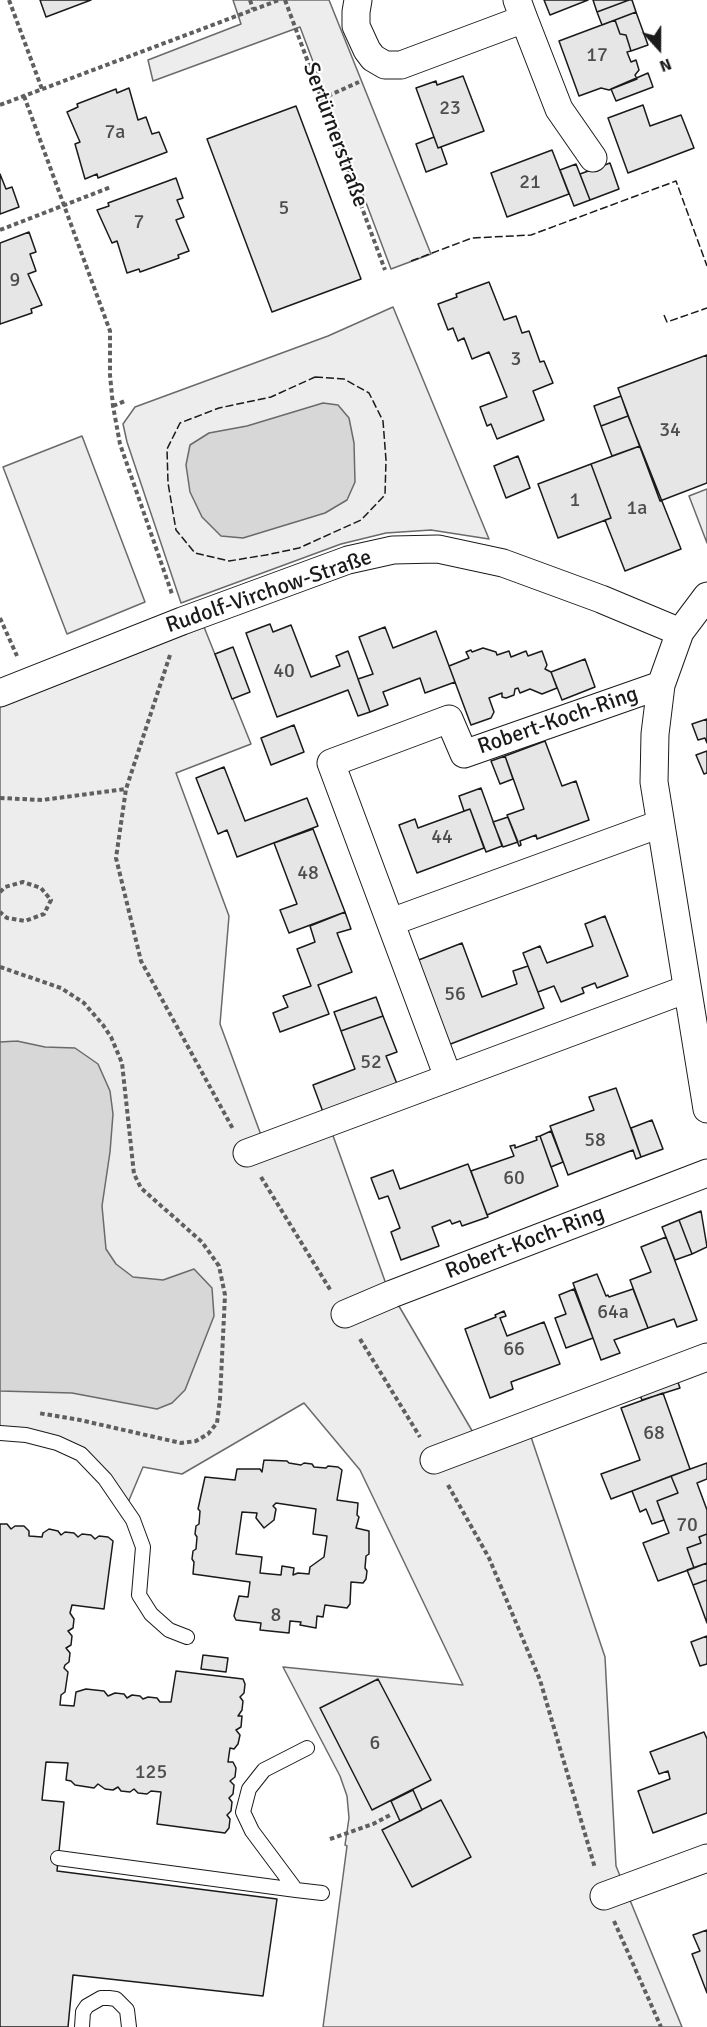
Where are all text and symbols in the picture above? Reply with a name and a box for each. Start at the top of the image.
north arrow [629,18,689,78]
house number: 17 [586,44,608,68]
text: N [657,53,674,76]
street label: Sertürnerstraße [297,59,373,211]
house number: 23 [439,97,461,121]
house number: 7a [105,121,125,145]
house number: 21 [519,171,541,195]
house number: 5 [279,197,289,221]
house number: 7 [134,211,144,235]
house number: 9 [10,269,20,293]
house number: 3 [511,348,521,372]
house number: 34 [659,419,681,443]
house number: 1 [570,489,580,513]
house number: 1a [627,497,647,521]
street label: Rudolf-Virchow-Straße [163,544,375,640]
house number: 40 [273,660,295,684]
street label: Robert-Koch-Ring [474,681,642,761]
house number: 44 [431,826,453,850]
house number: 48 [297,862,319,886]
house number: 56 [444,983,466,1007]
house number: 52 [360,1051,382,1075]
house number: 58 [584,1129,606,1153]
house number: 60 [503,1167,525,1191]
street label: Robert-Koch-Ring [442,1201,608,1285]
house number: 64a [597,1301,629,1325]
house number: 66 [503,1338,525,1362]
house number: 68 [643,1422,665,1446]
house number: 70 [676,1514,698,1538]
house number: 8 [271,1604,281,1628]
house number: 6 [370,1732,380,1756]
house number: 125 [135,1761,167,1785]

